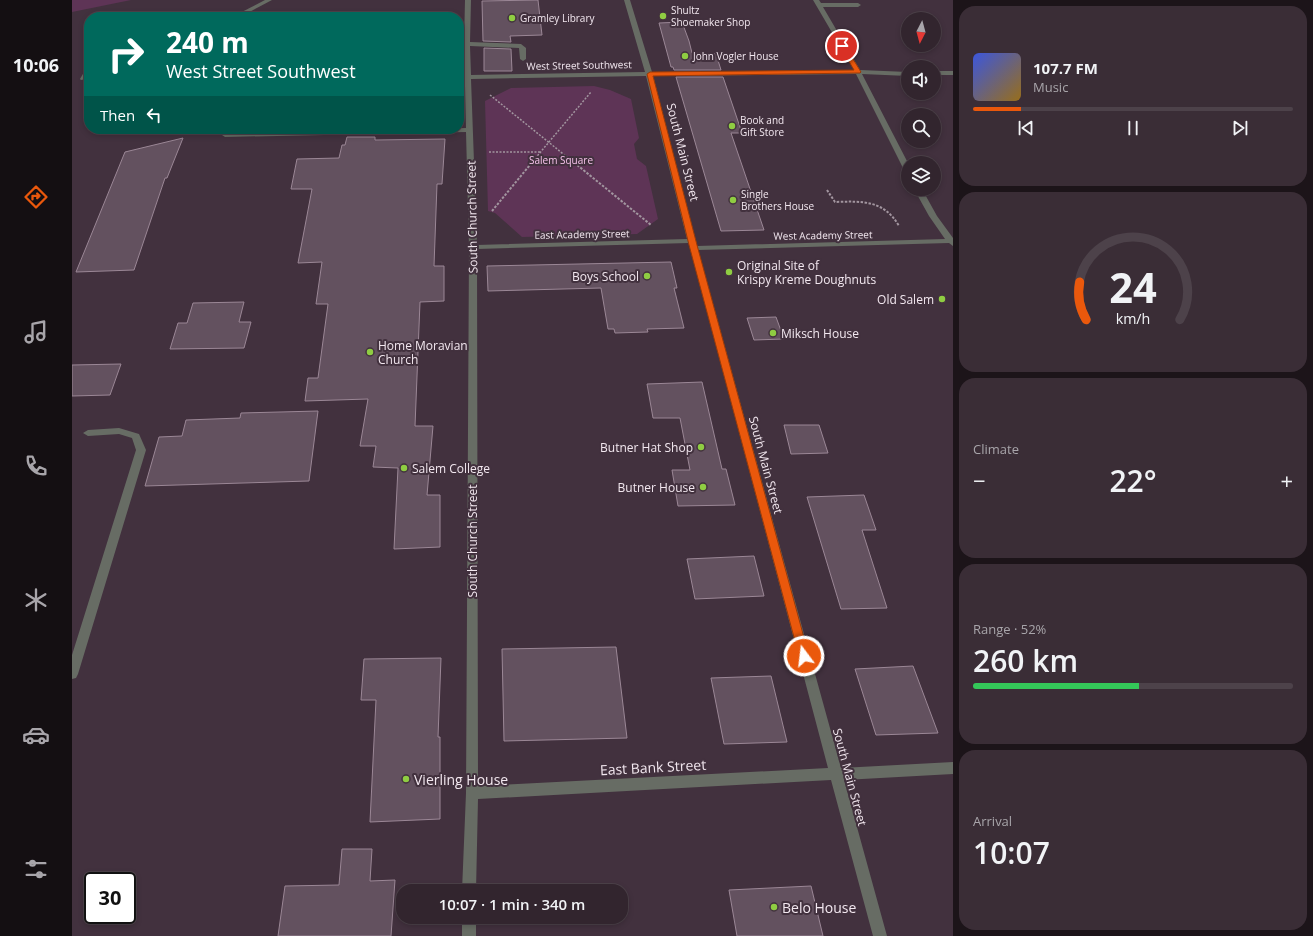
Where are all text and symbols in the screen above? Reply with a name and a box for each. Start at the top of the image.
place label: Shultz Shoemaker Shop [671,3,750,29]
place label: Gramley Library [520,11,596,25]
marker: Shultz Shoemaker Shop [658,11,668,21]
north arrow [901,12,941,52]
map controls [901,12,941,196]
marker: Gramley Library [507,13,517,23]
text: 240 m [166,23,249,61]
icon: right [100,28,152,80]
pin [825,29,859,63]
icon: arrive [831,35,853,57]
place label: John Vogler House [692,49,779,63]
marker: John Vogler House [680,51,690,61]
text: 10:06 [13,53,59,77]
street label: West Street Southwest [526,57,632,73]
text: 107.7 FM [1033,58,1098,78]
text: West Street Southwest [166,59,356,83]
button: sound [901,60,941,100]
text: Music [1033,78,1068,96]
street label: South Main Street [663,101,703,203]
icon: left [143,104,165,126]
text: Then [100,105,135,125]
button: search [901,108,941,148]
place label: Book and Gift Store [740,113,784,139]
icon: previous [1015,117,1037,139]
icon: pause [1122,117,1144,139]
icon: next [1229,117,1251,139]
marker: Book and Gift Store [727,121,737,131]
park label: Salem Square [529,153,593,167]
button: layers [901,156,941,196]
street label: South Church Street [463,160,481,274]
icon: directions [22,183,50,211]
place label: Single Brothers House [741,187,815,213]
marker: Single Brothers House [728,195,738,205]
street label: East Academy Street [534,226,630,242]
street label: West Academy Street [773,227,873,243]
place label: Original Site of Krispy Kreme Doughnuts [737,257,877,288]
text: 24 [1109,259,1157,315]
marker: Original Site of Krispy Kreme Doughnuts [724,267,734,277]
place label: Boys School [572,268,639,285]
marker: Boys School [642,271,652,281]
place label: Old Salem [877,291,934,308]
marker: Old Salem [937,294,947,304]
text: km/h [1116,309,1150,328]
icon: music [22,318,50,346]
place label: Miksch House [781,325,859,342]
marker: Miksch House [768,328,778,338]
place label: Home Moravian Church [378,337,468,368]
marker: Home Moravian Church [365,347,375,357]
street label: South Main Street [745,414,787,516]
place label: Butner Hat Shop [600,439,693,456]
text: Climate [973,440,1019,458]
marker: Butner Hat Shop [696,442,706,452]
icon: phone [22,452,50,480]
place label: Salem College [412,460,490,477]
text: 22° [1109,460,1157,501]
marker: Salem College [399,463,409,473]
text: − [973,465,986,495]
text: + [1280,465,1293,495]
place label: Butner House [618,479,695,496]
marker: Butner House [698,482,708,492]
street label: South Church Street [464,485,481,597]
icon: climate [22,586,50,614]
text: Range · 52% [973,620,1046,638]
position arrow [783,635,825,677]
text: 260 km [973,640,1078,681]
icon: car [22,721,50,749]
street label: South Main Street [829,726,871,828]
street label: East Bank Street [599,755,707,779]
place label: Vierling House [414,770,508,789]
marker: Vierling House [401,774,411,784]
text: Arrival [973,812,1012,830]
text: 10:07 [973,832,1050,873]
icon: filters [22,855,50,883]
speed limit sign: 30 [84,872,136,924]
text: 10:07 · 1 min · 340 m [439,894,585,914]
place label: Belo House [782,898,857,917]
marker: Belo House [769,902,779,912]

